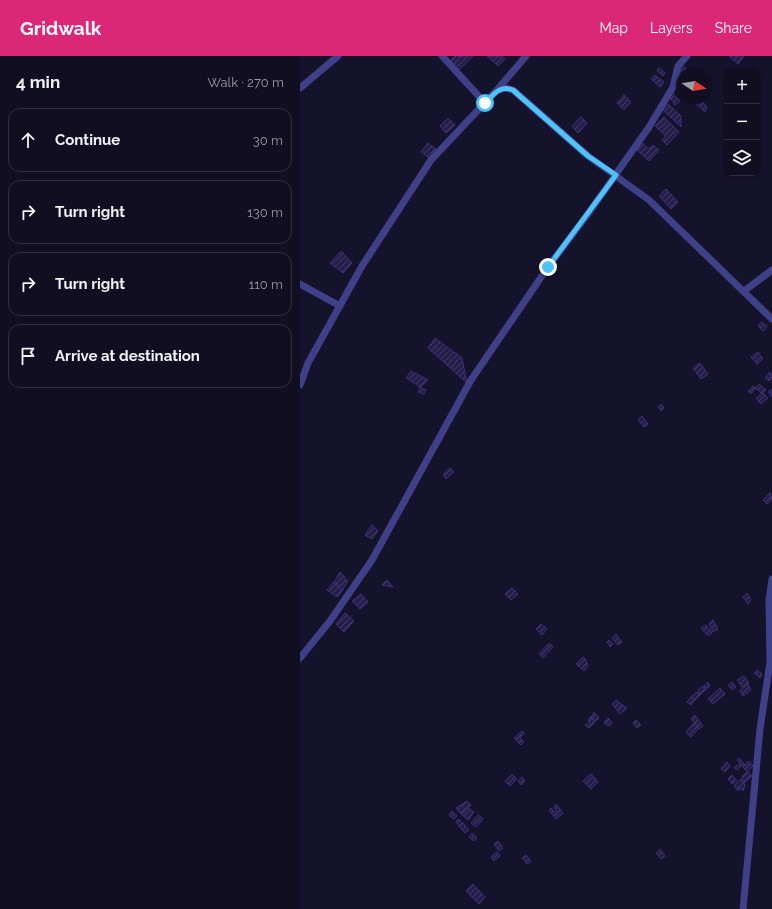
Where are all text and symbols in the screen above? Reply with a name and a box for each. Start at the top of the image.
text: Gridwalk [20,17,101,39]
text: Map [600,20,628,36]
text: Layers [650,20,693,36]
text: Share [715,20,752,36]
north arrow [676,68,712,104]
map controls [724,68,760,176]
button: + [724,68,760,104]
text: 4 min [16,72,60,92]
text: Walk · 270 m [208,75,284,90]
route start [476,94,494,112]
button: − [724,104,760,140]
icon: ahead [17,129,39,151]
text: Continue [55,131,120,149]
text: 30 m [253,133,283,148]
button: layers [724,140,760,176]
icon: right [17,201,39,223]
text: Turn right [55,203,125,221]
text: 130 m [247,205,283,220]
route end [539,258,557,276]
icon: right [17,273,39,295]
text: Turn right [55,275,125,293]
text: 110 m [249,277,283,292]
icon: arrive [17,345,39,367]
text: Arrive at destination [55,347,200,365]

